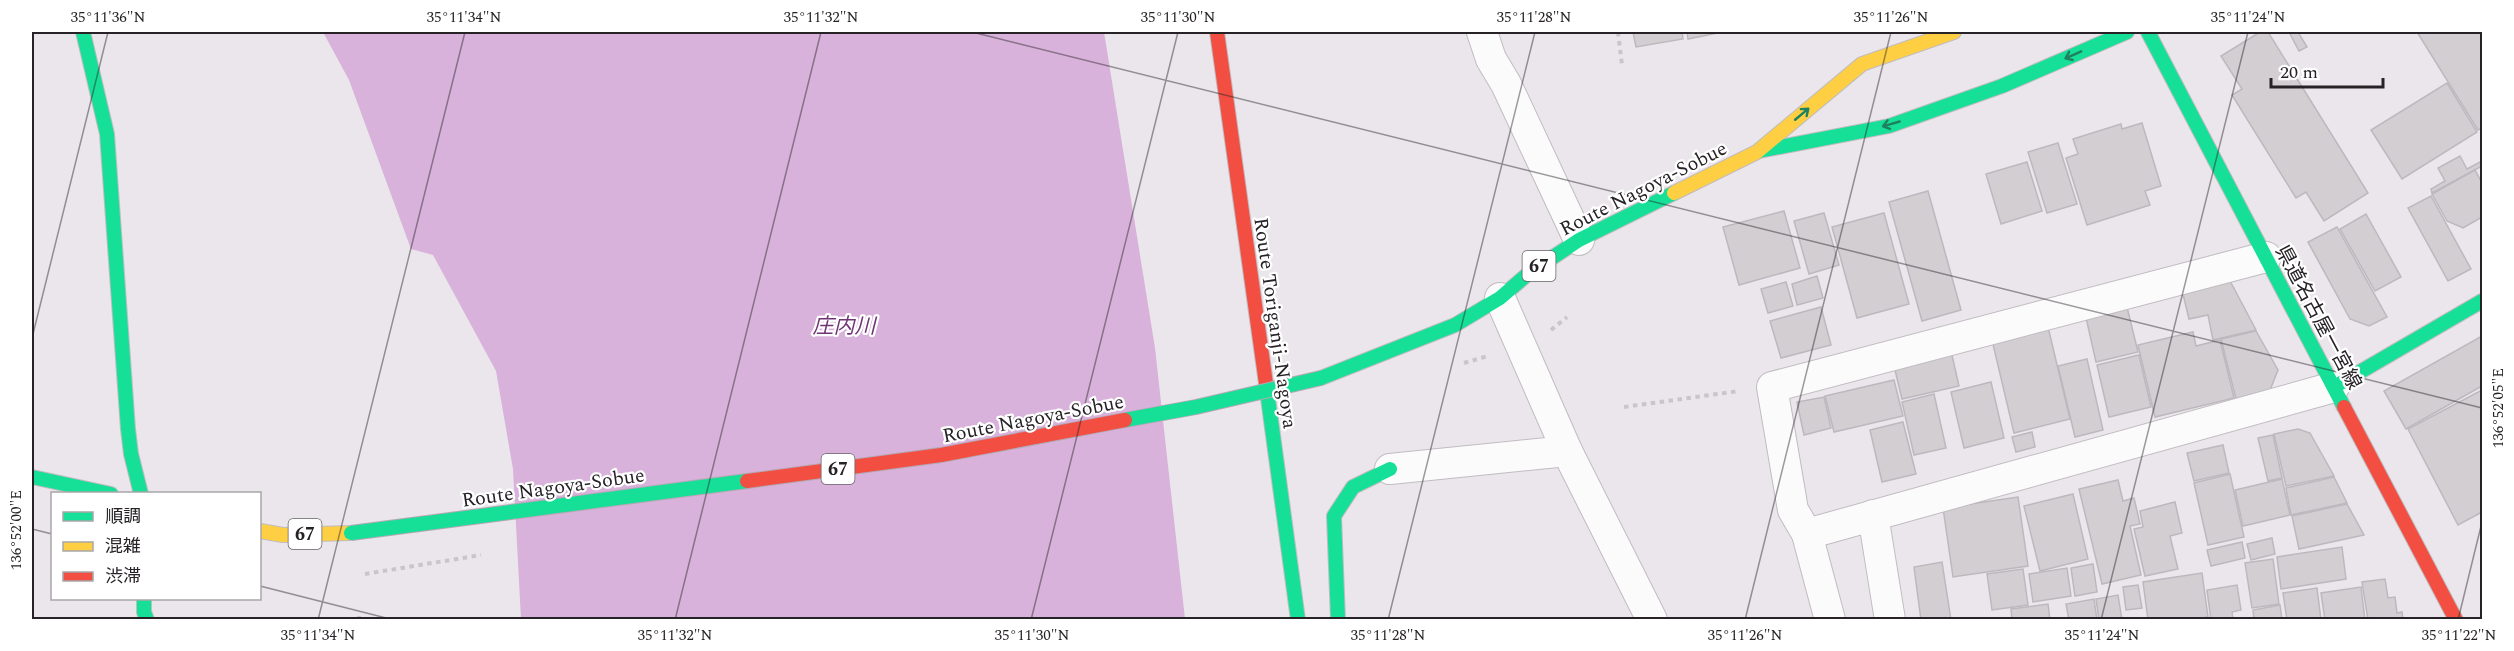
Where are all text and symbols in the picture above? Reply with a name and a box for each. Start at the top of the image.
text: 35°11'36"N [71,6,146,29]
text: 35°11'34"N [427,6,502,29]
text: 35°11'32"N [784,6,859,29]
text: 35°11'30"N [1141,6,1216,29]
text: 35°11'28"N [1497,6,1572,29]
text: 35°11'26"N [1854,6,1929,29]
text: 35°11'24"N [2211,6,2286,29]
one-way arrow [2065,50,2083,61]
scale bar [2271,51,2384,89]
text: 20 m [2280,59,2318,86]
one-way arrow [1794,107,1809,121]
one-way arrow [1882,119,1901,130]
street label: Route Nagoya-Sobue [1555,134,1732,244]
street label: Route Toriganji-Nagoya [1245,216,1305,431]
street label: 県道名古屋一宮線 [2267,240,2369,395]
road number: 67 [1522,251,1556,281]
water label: 庄内川 [813,311,877,343]
text: 136°52'05"E [2487,368,2510,448]
street label: Route Nagoya-Sobue [940,387,1127,451]
road number: 67 [822,454,854,484]
street label: Route Nagoya-Sobue [460,460,646,516]
text: 136°52'00"E [5,490,28,570]
legend [51,492,261,600]
text: 順調 [105,503,141,530]
road number: 67 [288,519,322,549]
text: 混雑 [105,533,141,560]
text: 渋滞 [105,563,141,590]
text: 35°11'34"N [281,624,356,647]
text: 35°11'32"N [638,624,713,647]
text: 35°11'30"N [995,624,1070,647]
text: 35°11'28"N [1351,624,1426,647]
text: 35°11'26"N [1708,624,1783,647]
text: 35°11'24"N [2065,624,2140,647]
text: 35°11'22"N [2422,624,2497,647]

